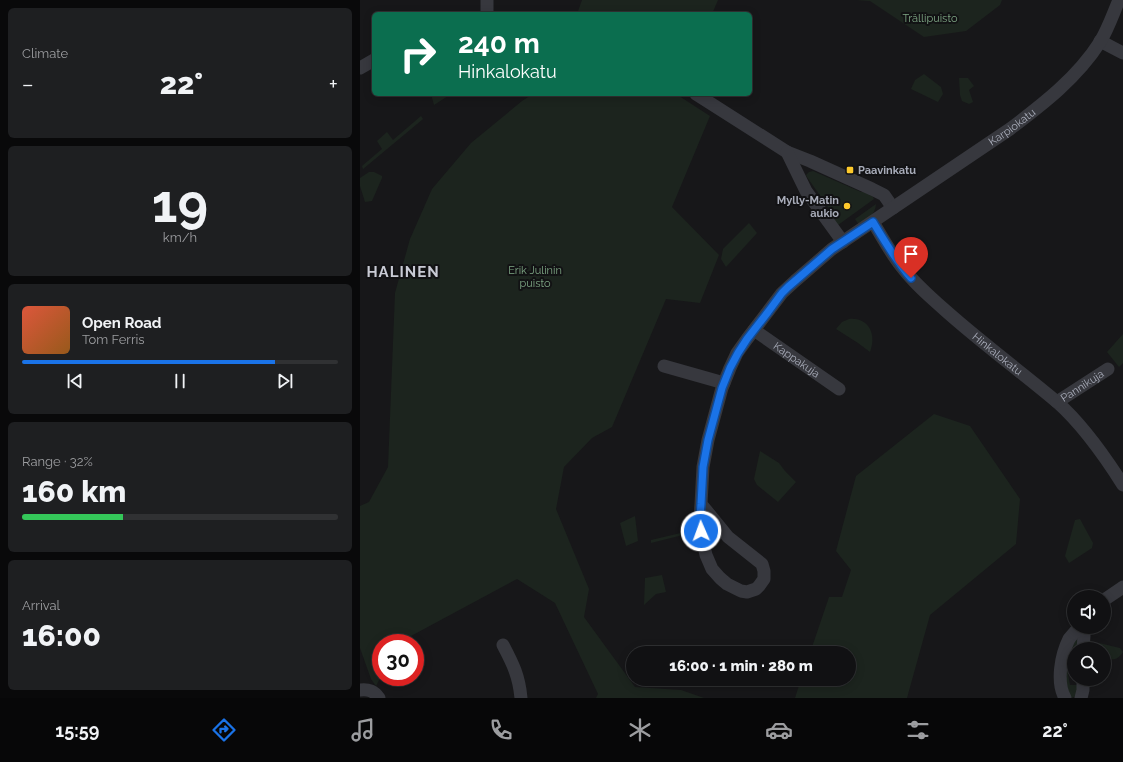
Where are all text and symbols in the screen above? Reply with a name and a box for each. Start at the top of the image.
park label: Trällipuisto [902,12,958,25]
text: 240 m [458,27,540,60]
icon: right [392,28,444,80]
text: Climate [22,46,68,61]
text: Hinkalokatu [458,61,557,82]
text: 22° [160,66,203,101]
text: − [22,71,34,97]
text: + [329,71,338,97]
street label: Karpiokatu [986,106,1038,148]
place label: Paavinkatu [858,164,916,177]
marker: Paavinkatu [845,165,855,175]
text: 19 [152,173,208,234]
place label: Mylly-Matin aukio [777,194,839,220]
marker: Mylly-Matin aukio [842,201,852,211]
text: km/h [163,230,197,245]
pin [894,237,928,278]
icon: arrive [900,243,922,265]
district label: HALINEN [366,263,440,281]
park label: Erik Julinin puisto [508,264,562,290]
text: Open Road [82,314,162,332]
street label: Hinkalokatu [970,330,1025,378]
text: Tom Ferris [82,332,145,347]
street label: Kappakuja [771,339,822,380]
street label: Pannikuja [1058,367,1106,404]
icon: previous [64,370,86,392]
icon: pause [169,370,191,392]
icon: next [274,370,296,392]
text: Range · 32% [22,454,93,469]
text: 160 km [22,474,126,509]
position arrow [680,510,722,552]
map controls [1067,590,1111,686]
button: sound [1067,590,1111,634]
text: Arrival [22,598,60,613]
text: 16:00 [22,618,101,653]
speed limit sign: 30 [372,634,424,686]
button: search [1067,642,1111,686]
text: 16:00 · 1 min · 280 m [669,657,813,675]
icon: directions [210,716,238,744]
icon: music [349,716,377,744]
icon: phone [487,716,515,744]
icon: climate [626,716,654,744]
icon: car [765,716,793,744]
icon: filters [904,716,932,744]
text: 15:59 [55,720,99,741]
text: 22° [1042,720,1068,741]

